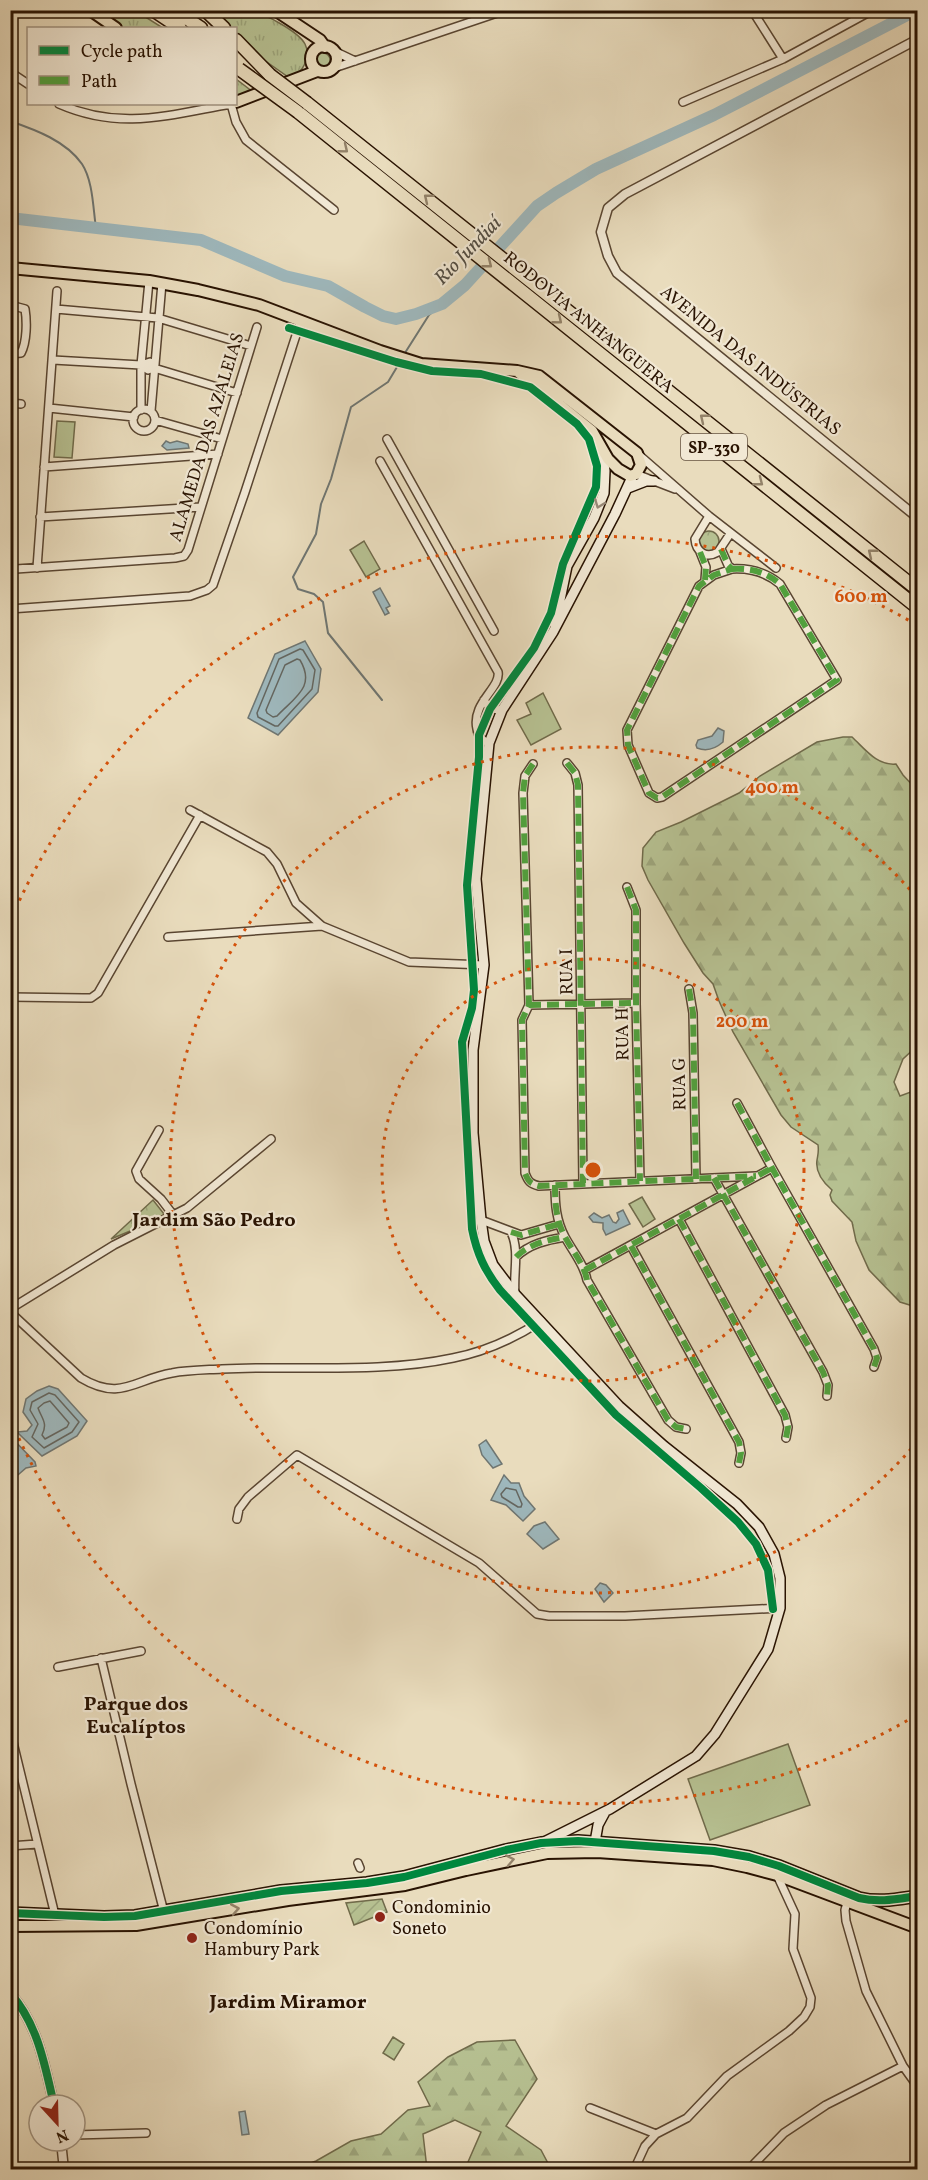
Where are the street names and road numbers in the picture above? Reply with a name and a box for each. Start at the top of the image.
street label: RODOVIA ANHANGUERA [497,246,679,400]
street label: AVENIDA DAS INDÚSTRIAS [654,280,846,442]
street label: ALAMEDA DAS AZALEIAS [164,330,251,545]
road number: SP-330 [681,434,747,460]
street label: RUA I [555,949,580,995]
street label: RUA H [611,1007,636,1061]
street label: RUA G [668,1057,693,1111]

